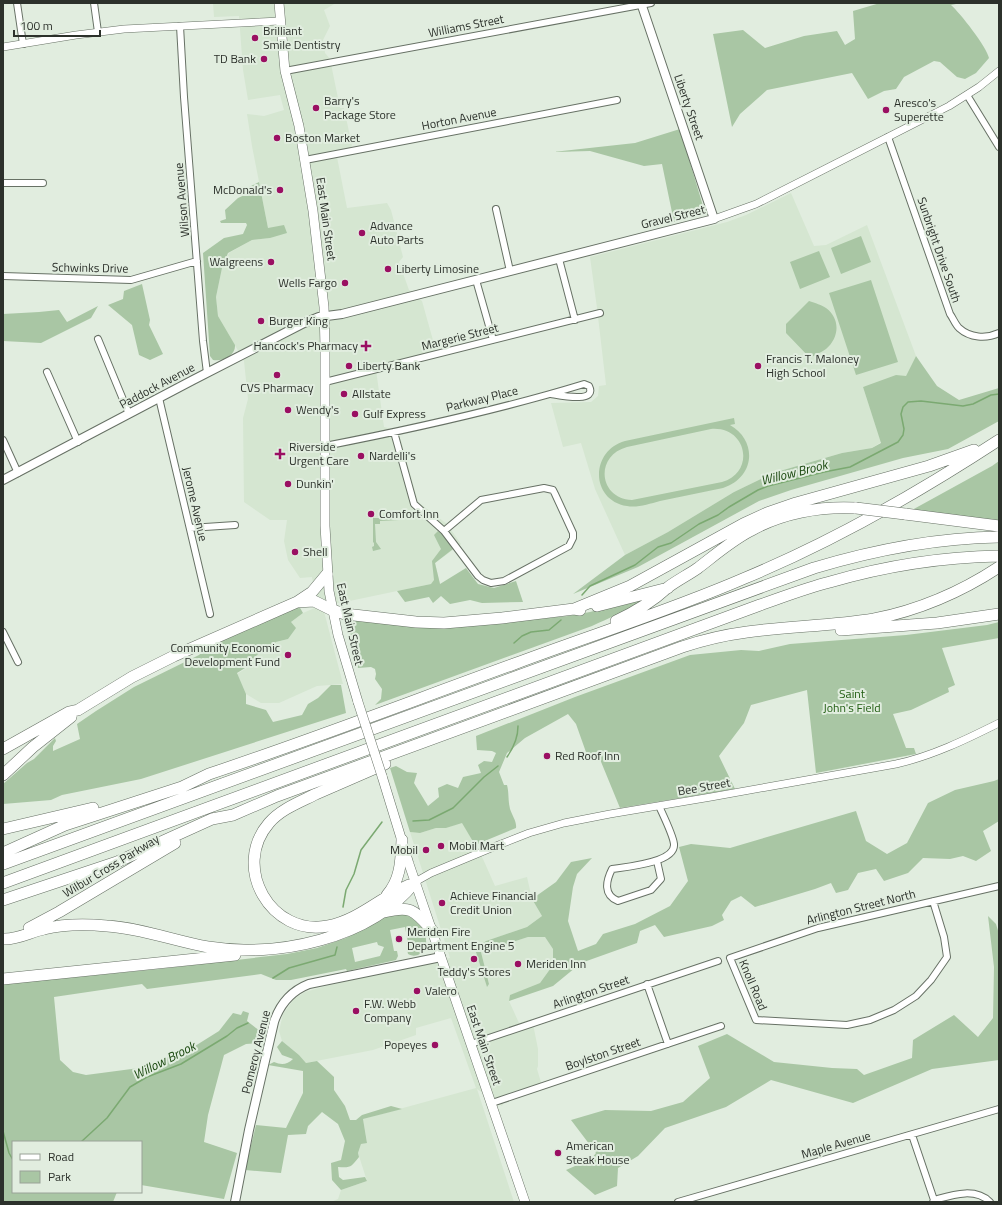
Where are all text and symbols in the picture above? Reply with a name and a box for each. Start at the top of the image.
street label: Williams Street [426,9,506,42]
scale bar [14,12,100,38]
text: 100 m [20,16,53,35]
place label: Brilliant Smile Dentistry [263,21,341,54]
marker: Brilliant Smile Dentistry [250,33,260,43]
place label: TD Bank [214,49,256,68]
marker: TD Bank [259,54,269,64]
street label: Liberty Street [669,71,710,143]
place label: Barry's Package Store [324,91,396,124]
place label: Aresco's Superette [894,93,944,126]
street label: Horton Avenue [420,102,498,135]
marker: Barry's Package Store [311,103,321,113]
marker: Aresco's Superette [881,105,891,115]
place label: Boston Market [285,128,361,147]
marker: Boston Market [272,133,282,143]
street label: Wilson Avenue [169,162,194,238]
street label: East Main Street [311,176,342,263]
place label: McDonald's [213,180,272,199]
marker: McDonald's [275,185,285,195]
street label: Sunbright Drive South [912,194,966,305]
street label: Gravel Street [639,199,708,234]
place label: Advance Auto Parts [370,216,424,249]
marker: Advance Auto Parts [357,228,367,238]
place label: Walgreens [209,252,263,271]
street label: Schwinks Drive [52,257,128,278]
marker: Walgreens [266,257,276,267]
place label: Liberty Limosine [396,259,479,278]
marker: Liberty Limosine [383,264,393,274]
place label: Wells Fargo [278,273,337,292]
marker: Wells Fargo [340,278,350,288]
place label: Burger King [269,311,328,330]
marker: Burger King [256,316,266,326]
street label: Margerie Street [419,318,501,355]
place label: Hancock's Pharmacy [254,336,358,355]
marker: Hancock's Pharmacy [361,341,371,351]
place label: Francis T. Maloney High School [766,349,859,382]
place label: Liberty Bank [357,356,420,375]
street label: Paddock Avenue [116,358,198,413]
marker: Liberty Bank [344,361,354,371]
marker: Francis T. Maloney High School [753,361,763,371]
marker: CVS Pharmacy [272,370,282,380]
place label: CVS Pharmacy [240,378,314,397]
street label: Parkway Place [444,380,520,417]
place label: Allstate [352,384,391,403]
marker: Allstate [339,389,349,399]
place label: Wendy's [296,400,339,419]
place label: Gulf Express [363,404,426,423]
marker: Wendy's [283,405,293,415]
marker: Gulf Express [350,409,360,419]
place label: Riverside Urgent Care [289,437,349,470]
place label: Nardelli's [369,446,416,465]
marker: Riverside Urgent Care [274,448,286,460]
marker: Nardelli's [356,451,366,461]
water label: Willow Brook [759,454,831,490]
street label: Jerome Avenue [178,465,213,543]
place label: Dunkin' [296,474,334,493]
marker: Dunkin' [283,479,293,489]
place label: Comfort Inn [379,504,439,523]
marker: Comfort Inn [366,509,376,519]
place label: Shell [303,542,328,561]
marker: Shell [290,547,300,557]
street label: East Main Street [332,581,369,668]
place label: Community Economic Development Fund [170,638,280,671]
marker: Community Economic Development Fund [283,650,293,660]
park label: Saint John's Field [823,684,881,717]
place label: Red Roof Inn [555,746,620,765]
marker: Red Roof Inn [542,751,552,761]
street label: Bee Street [676,772,732,800]
street label: Wilbur Cross Parkway [59,829,163,902]
place label: Mobil Mart [449,836,505,855]
place label: Mobil [390,840,418,859]
marker: Mobil Mart [436,841,446,851]
marker: Mobil [421,845,431,855]
street label: Arlington Street North [804,884,917,929]
place label: Achieve Financial Credit Union [450,886,536,919]
marker: Achieve Financial Credit Union [437,898,447,908]
place label: Meriden Fire Department Engine 5 [407,922,515,955]
marker: Meriden Fire Department Engine 5 [394,934,404,944]
marker: Teddy's Stores [469,954,479,964]
place label: Meriden Inn [526,954,586,973]
street label: Knoll Road [734,956,773,1013]
marker: Meriden Inn [513,959,523,969]
place label: Teddy's Stores [437,962,511,981]
street label: Arlington Street [550,969,632,1014]
place label: Valero [425,981,457,1000]
marker: Valero [412,986,422,996]
place label: F.W. Webb Company [364,994,416,1027]
street label: East Main Street [462,1002,507,1088]
marker: F.W. Webb Company [351,1006,361,1016]
street label: Pomeroy Avenue [236,1008,275,1096]
street label: Boylston Street [563,1032,644,1075]
water label: Willow Brook [129,1035,201,1084]
place label: Popeyes [384,1035,427,1054]
marker: Popeyes [430,1040,440,1050]
street label: Maple Avenue [799,1126,873,1163]
place label: American Steak House [566,1136,629,1169]
legend [12,1141,142,1193]
text: Road [48,1147,74,1166]
marker: American Steak House [553,1148,563,1158]
text: Park [48,1167,71,1186]

